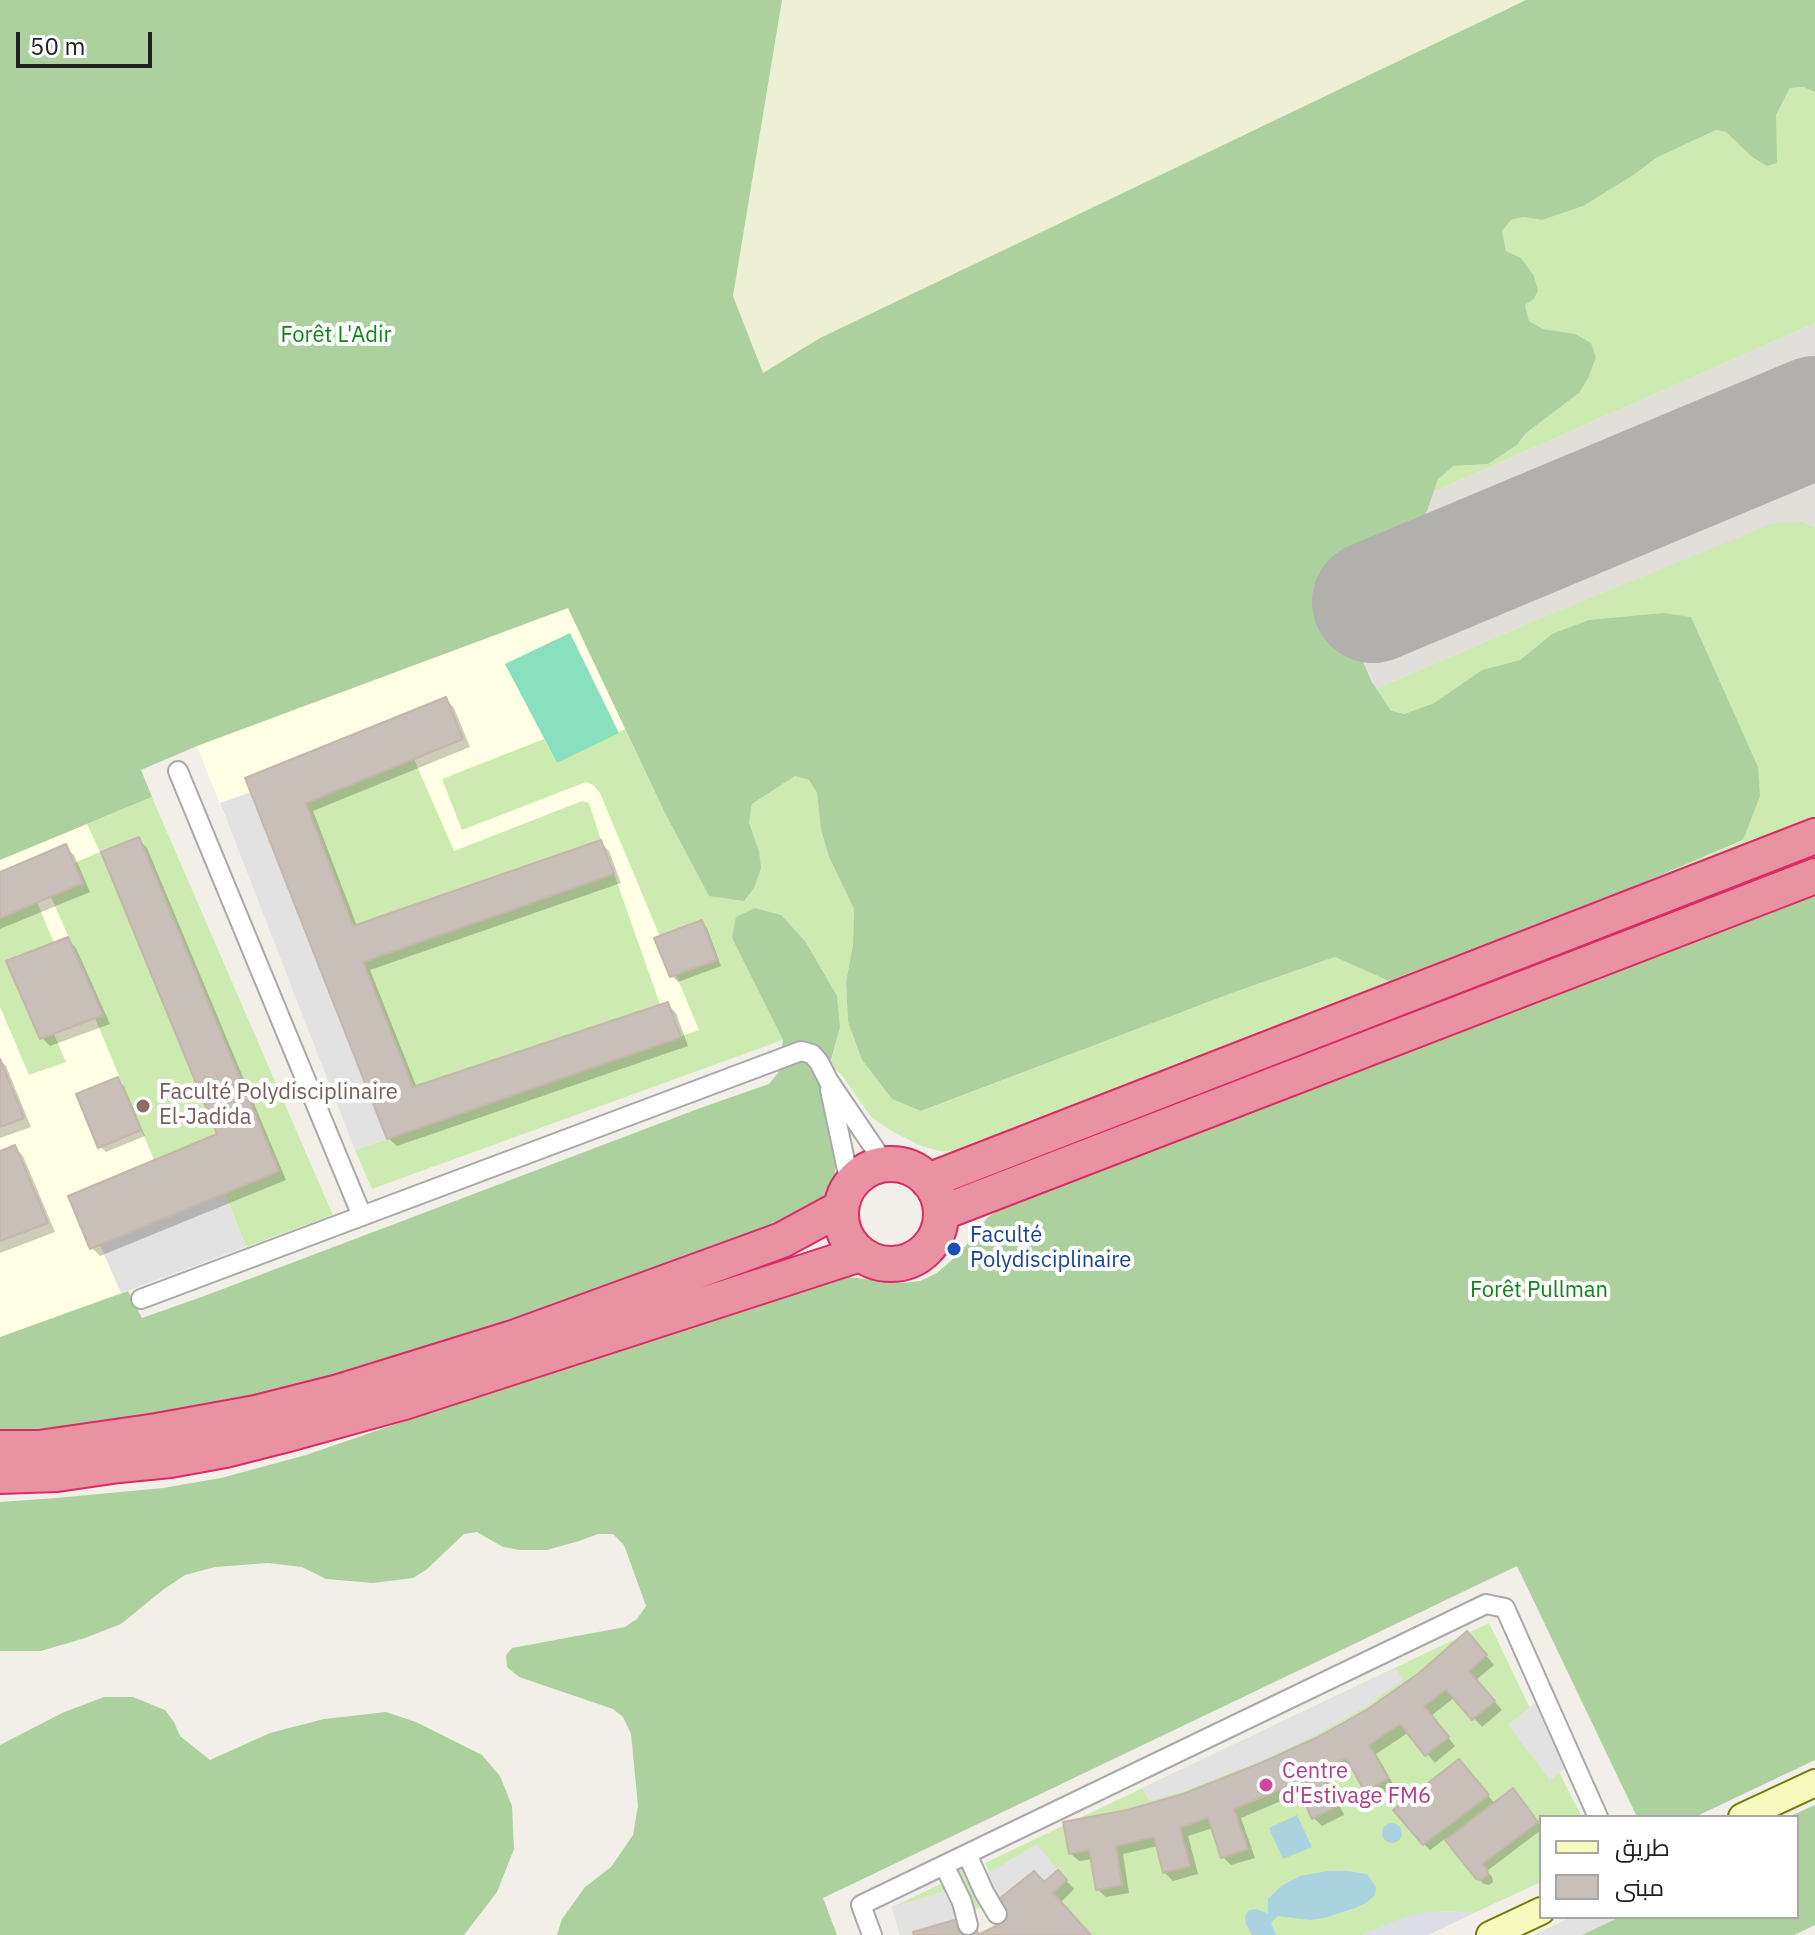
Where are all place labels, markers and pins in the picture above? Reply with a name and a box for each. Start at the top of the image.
place label: Faculté Polydisciplinaire El-Jadida [159,1080,398,1132]
marker: Faculté Polydisciplinaire El-Jadida [134,1097,152,1115]
place label: Faculté Polydisciplinaire [970,1223,1131,1274]
marker: Faculté Polydisciplinaire [945,1240,963,1258]
place label: Centre d'Estivage FM6 [1282,1759,1431,1810]
marker: Centre d'Estivage FM6 [1257,1776,1275,1794]

